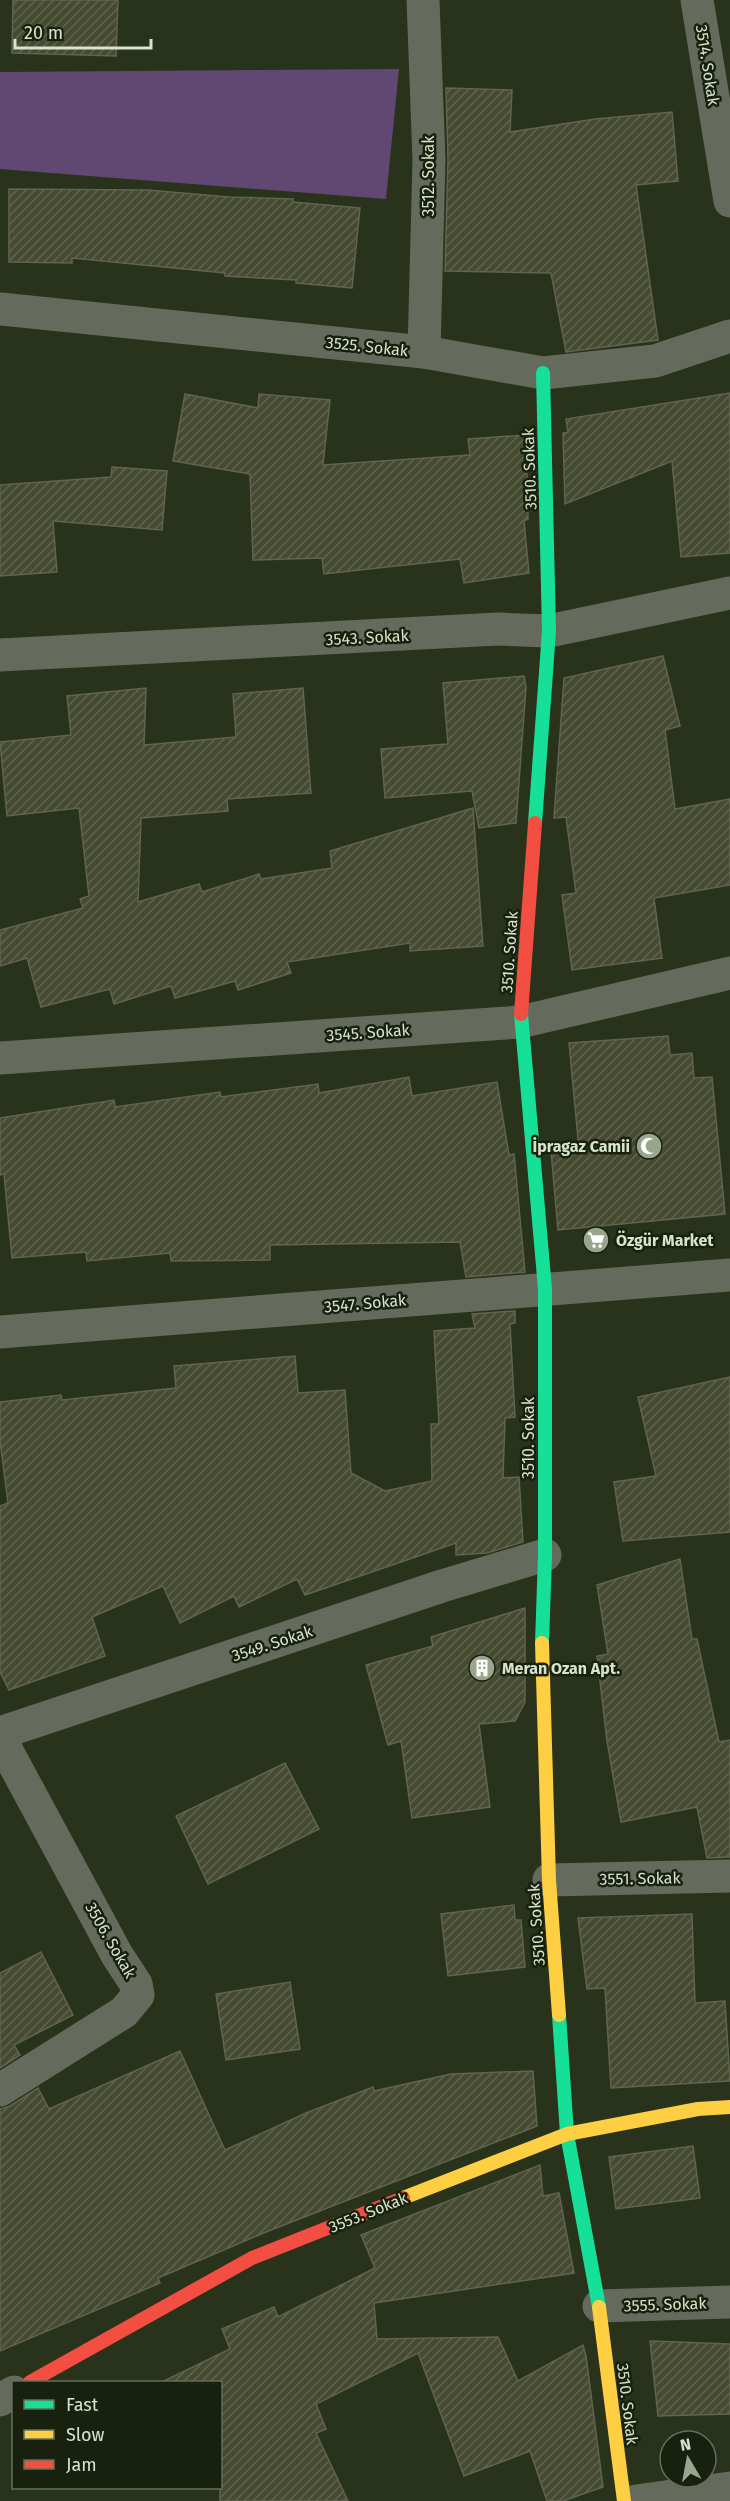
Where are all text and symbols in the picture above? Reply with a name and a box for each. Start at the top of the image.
scale bar [15,12,152,50]
text: 20 m [24,22,63,44]
street label: 3514. Sokak [692,23,723,108]
street label: 3512. Sokak [419,135,438,217]
street label: 3525. Sokak [325,333,410,360]
street label: 3510. Sokak [519,427,540,510]
street label: 3543. Sokak [325,626,410,649]
street label: 3510. Sokak [497,910,522,994]
street label: 3545. Sokak [326,1020,411,1045]
mosque icon: İpragaz Camii [634,1131,664,1161]
place label: İpragaz Camii [533,1137,630,1156]
supermarket icon: Özgür Market [581,1225,611,1255]
place label: Özgür Market [616,1230,714,1250]
street label: 3547. Sokak [323,1290,408,1317]
street label: 3510. Sokak [519,1396,538,1479]
street label: 3549. Sokak [229,1621,316,1665]
building icon: Meran Ozan Apt. [467,1653,497,1683]
place label: Meran Ozan Apt. [502,1659,620,1678]
street label: 3551. Sokak [599,1868,681,1889]
street label: 3510. Sokak [524,1883,549,1967]
street label: 3506. Sokak [81,1899,140,1982]
street label: 3553. Sokak [326,2188,411,2237]
street label: 3555. Sokak [623,2294,708,2315]
street label: 3510. Sokak [613,2362,642,2447]
legend [12,2381,222,2489]
text: Fast [66,2394,99,2416]
text: Slow [66,2424,105,2446]
north arrow [658,2429,718,2489]
text: N [679,2434,692,2455]
text: Jam [66,2454,97,2476]

